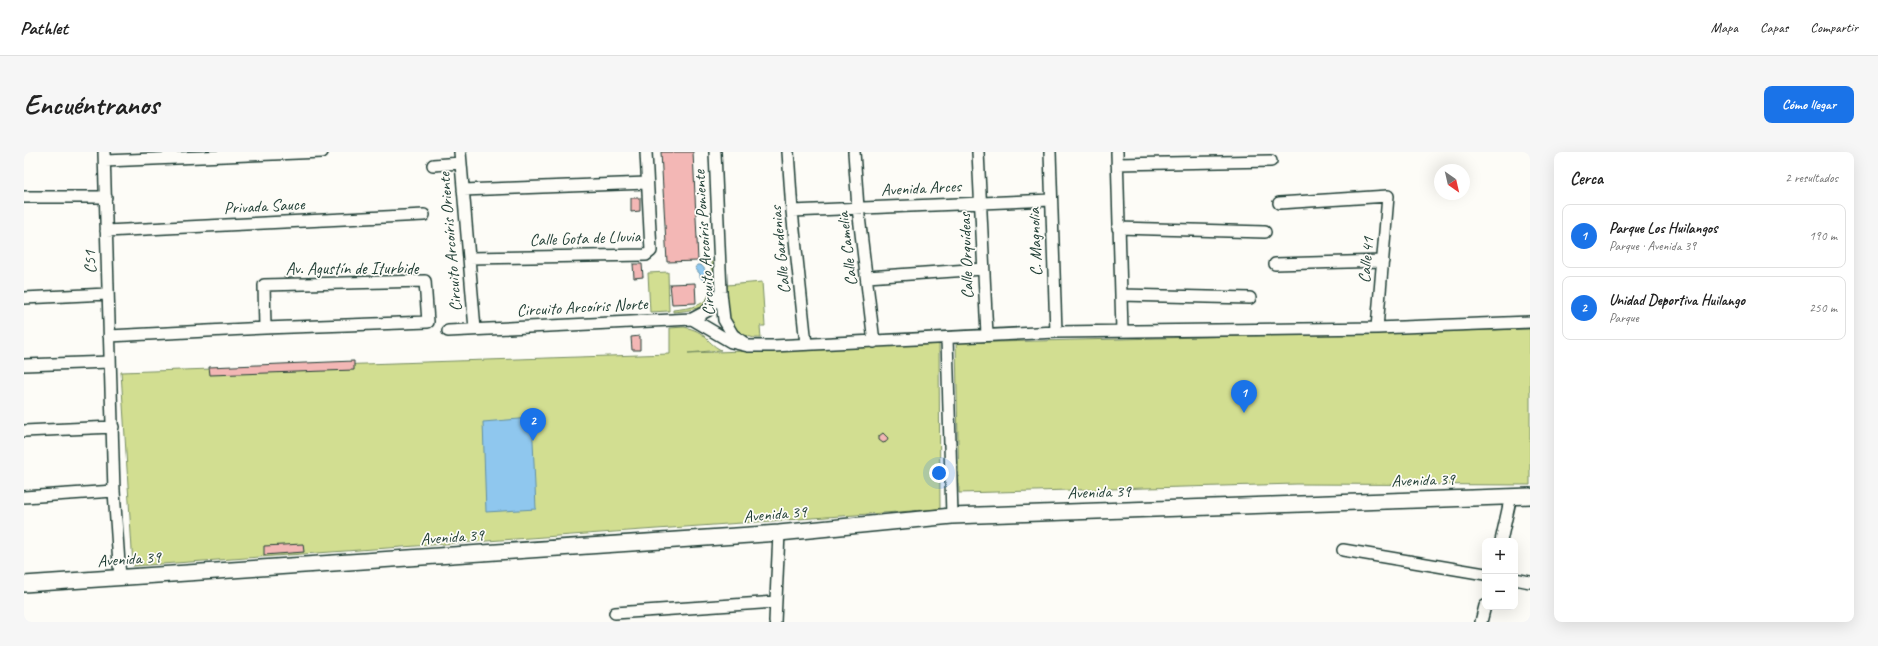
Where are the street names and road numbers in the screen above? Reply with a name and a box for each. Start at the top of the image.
street label: Circuito Arcoíris Poniente [688,168,720,317]
street label: Circuito Arcoíris Oriente [433,170,467,312]
street label: Avenida Arces [881,175,964,201]
street label: Privada Sauce [223,193,306,219]
street label: Calle Gardenias [765,203,795,295]
street label: C. Magnolia [1023,206,1047,277]
street label: Calle Camelia [832,209,862,287]
street label: Calle Orquídeas [954,211,978,299]
street label: Calle Gota de Lluvia [529,226,642,250]
street label: Calle 41 [1354,235,1379,284]
street label: C51 [79,249,101,274]
street label: Av. Agustín de Iturbide [286,258,420,279]
street label: Circuito Arcoíris Norte [516,293,649,321]
street label: Avenida 39 [1391,468,1456,492]
street label: Avenida 39 [1067,480,1132,504]
street label: Avenida 39 [742,501,809,527]
street label: Avenida 39 [420,524,486,550]
street label: Avenida 39 [97,546,163,572]

